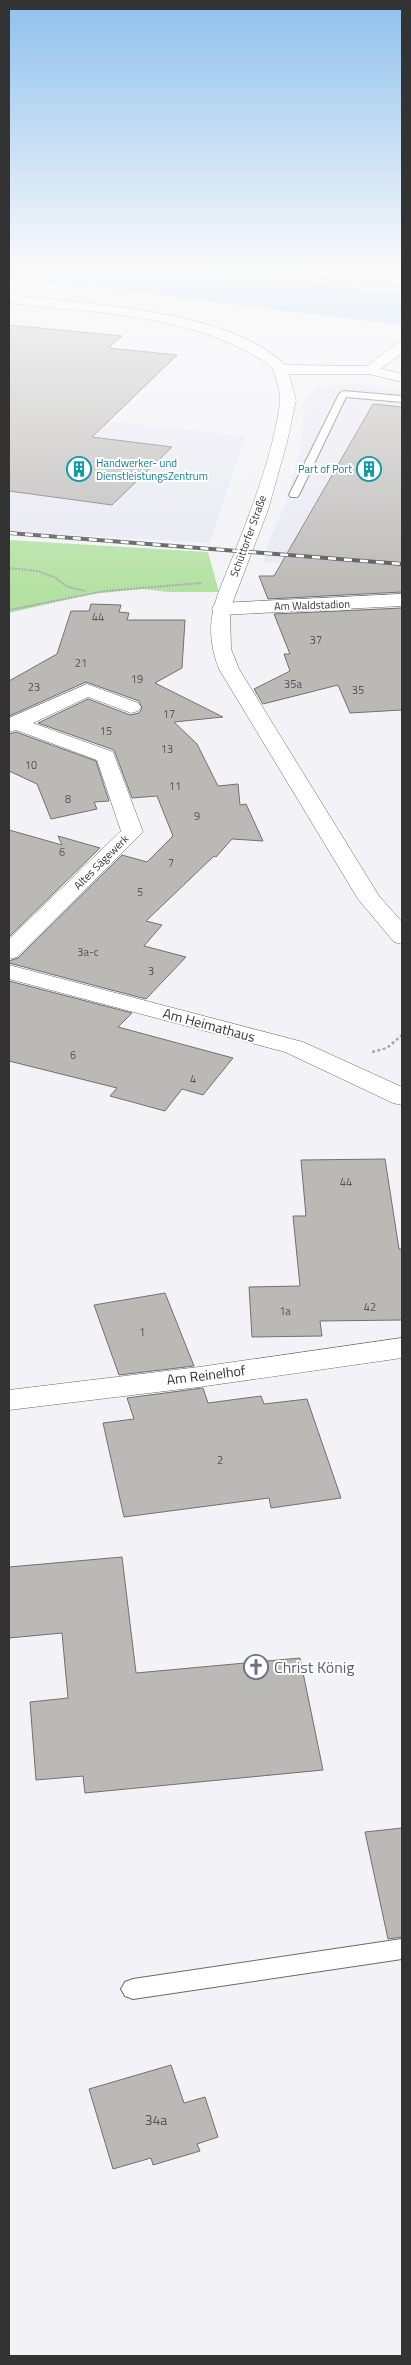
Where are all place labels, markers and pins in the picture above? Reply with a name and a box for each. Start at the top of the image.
place label: Handwerker- und DienstleistungsZentrum [96,455,208,484]
building icon: Handwerker- und DienstleistungsZentrum [66,456,92,482]
building icon: Part of Port [356,456,382,482]
place label: Part of Port [298,461,352,477]
church icon: Christ König [243,1654,269,1680]
place label: Christ König [274,1655,355,1679]

